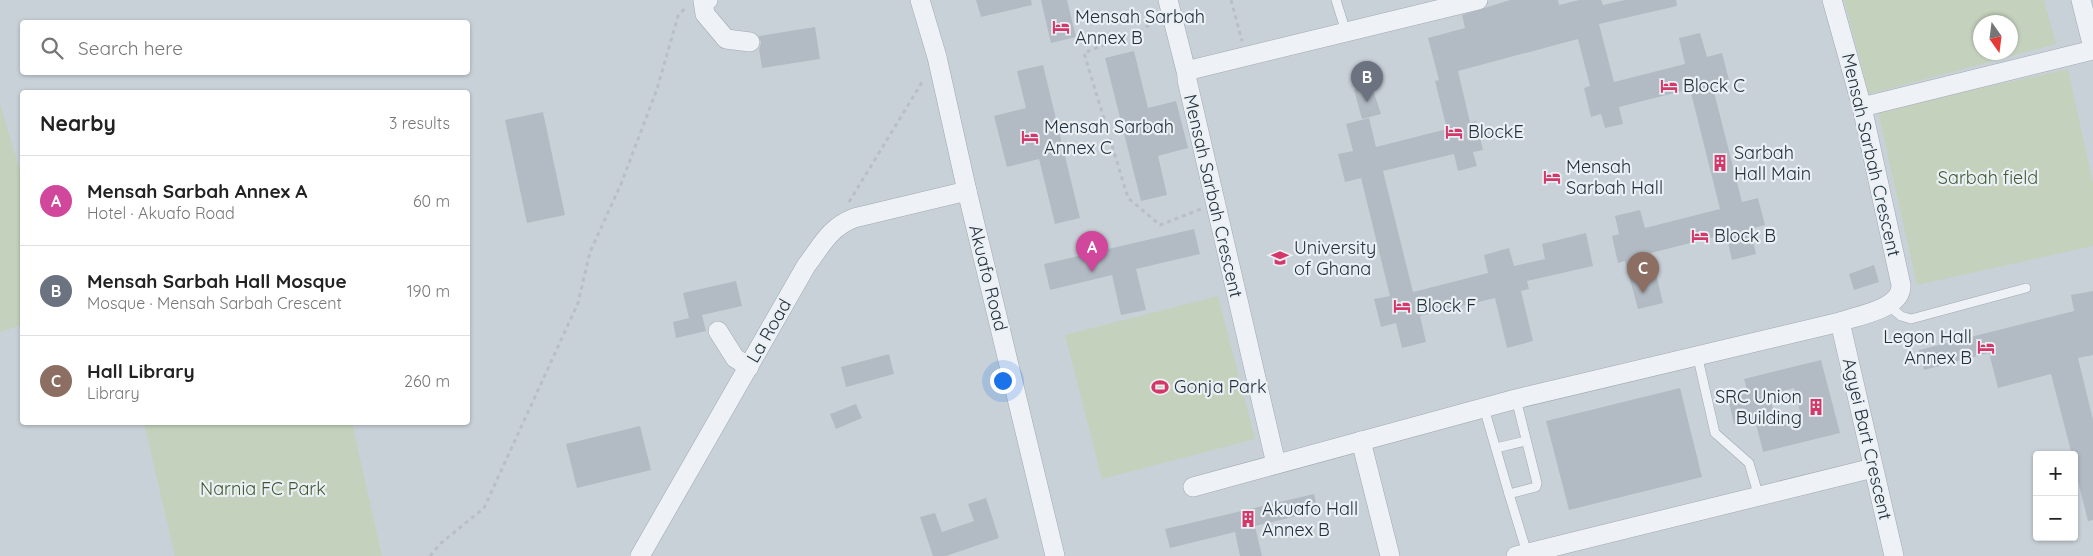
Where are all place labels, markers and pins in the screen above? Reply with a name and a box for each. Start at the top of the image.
place label: Mensah Sarbah Annex B [1075,5,1205,49]
hotel icon: Mensah Sarbah Annex B [1051,17,1071,37]
pin: B [1351,61,1383,102]
place label: Block C [1683,74,1745,97]
hotel icon: Block C [1659,76,1679,96]
place label: Mensah Sarbah Annex C [1044,115,1174,159]
place label: BlockE [1468,120,1524,143]
hotel icon: BlockE [1444,122,1464,142]
hotel icon: Mensah Sarbah Annex C [1020,127,1040,147]
place label: Sarbah Hall Main [1734,141,1811,185]
building icon: Sarbah Hall Main [1710,153,1730,173]
place label: Mensah Sarbah Hall [1566,155,1663,199]
hotel icon: Mensah Sarbah Hall [1542,167,1562,187]
place label: Block B [1714,224,1776,247]
hotel icon: Block B [1690,226,1710,246]
pin: A [1076,231,1108,272]
place label: University of Ghana [1294,236,1376,280]
school or university icon: University of Ghana [1270,248,1290,268]
pin: C [1627,252,1659,293]
place label: Block F [1416,294,1477,317]
hotel icon: Block F [1392,296,1412,316]
place label: Legon Hall Annex B [1883,325,1972,369]
hotel icon: Legon Hall Annex B [1976,337,1996,357]
place label: Gonja Park [1174,375,1267,398]
sports icon: Gonja Park [1150,377,1170,397]
place label: SRC Union Building [1715,385,1802,429]
building icon: SRC Union Building [1806,397,1826,417]
place label: Akuafo Hall Annex B [1262,497,1358,541]
building icon: Akuafo Hall Annex B [1238,509,1258,529]

